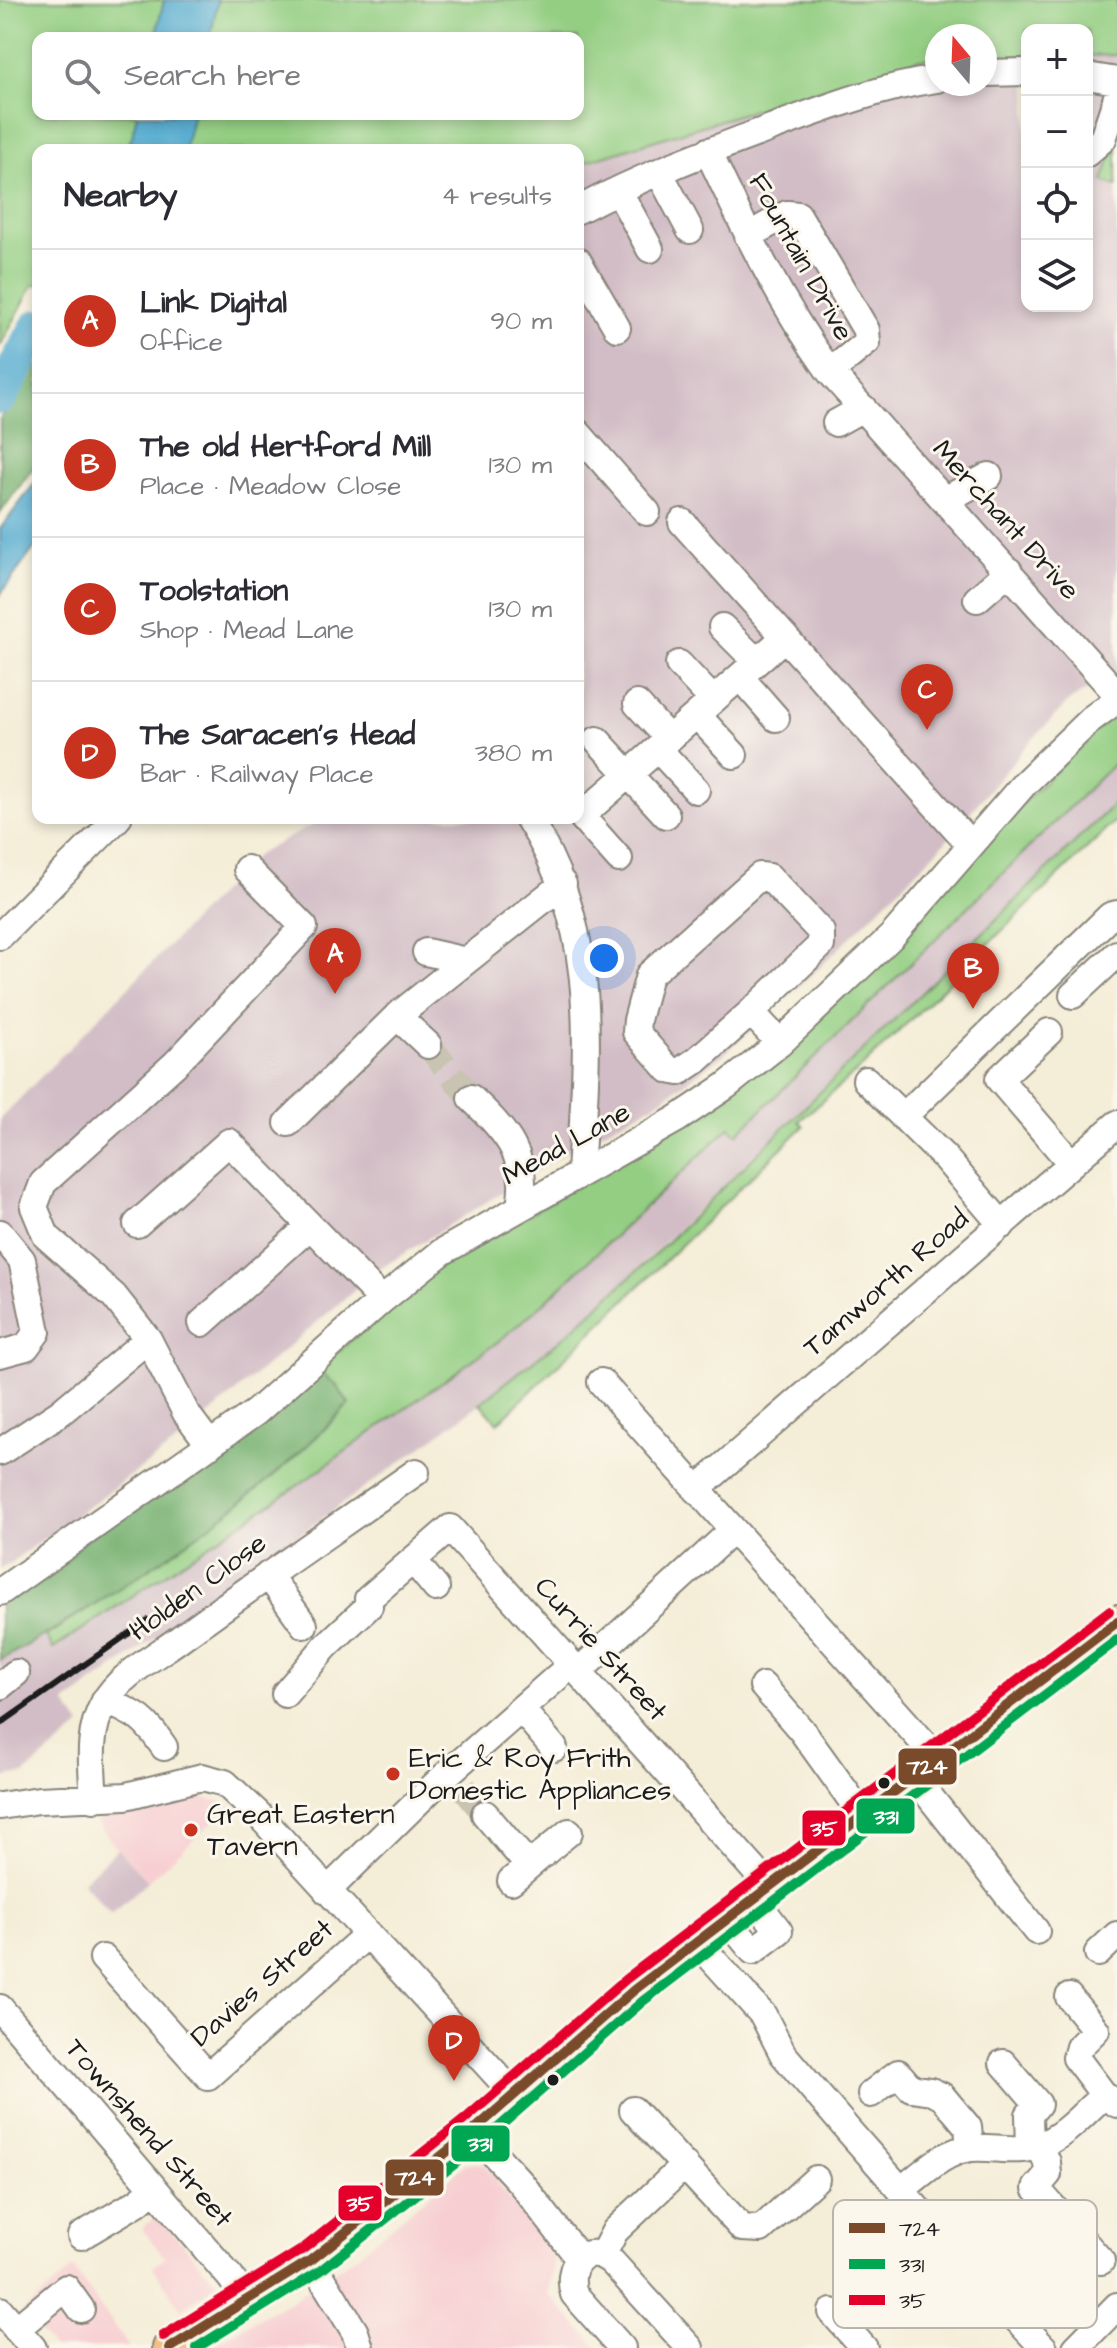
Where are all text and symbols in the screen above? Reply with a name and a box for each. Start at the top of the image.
north arrow [925,24,997,96]
map controls [1021,24,1093,312]
button: + [1021,24,1093,96]
search box [32,32,584,120]
icon: search [60,54,104,98]
text: Search here [124,55,301,97]
button: − [1021,96,1093,168]
street label: Fountain Drive [739,166,863,348]
button: locate [1021,168,1093,240]
text: Nearby [64,172,178,220]
text: 4 results [442,178,552,214]
button: layers [1021,240,1093,312]
text: Link Digital [140,282,287,324]
text: A [82,303,98,339]
text: 90 m [490,303,552,339]
text: Office [140,324,223,360]
text: The old Hertford Mill [140,426,431,468]
street label: Merchant Drive [923,431,1089,609]
text: B [81,447,99,483]
text: 130 m [488,447,552,483]
text: Place · Meadow Close [140,468,401,504]
text: Toolstation [140,570,288,612]
text: C [81,591,99,627]
text: 130 m [488,591,552,627]
text: Shop · Mead Lane [140,612,354,648]
pin: C [901,664,953,730]
text: The Saracen's Head [140,714,415,756]
text: D [82,735,98,771]
text: 380 m [475,735,552,771]
text: Bar · Railway Place [140,756,374,792]
pin: A [309,928,361,994]
your location [584,938,624,978]
pin: B [947,943,999,1009]
street label: Mead Lane [495,1093,637,1195]
street label: Tamworth Road [795,1200,977,1366]
street label: Holden Close [121,1524,275,1650]
street label: Currie Street [526,1568,677,1730]
place label: Eric & Roy Frith Domestic Appliances [409,1739,671,1810]
line badge: 724 [897,1747,958,1786]
text: 724 [905,1752,949,1783]
marker: Eric & Roy Frith Domestic Appliances [384,1765,402,1783]
unlabelled marker [876,1775,892,1791]
place label: Great Eastern Tavern [207,1795,395,1866]
line badge: 331 [855,1797,916,1835]
text: 331 [872,1802,899,1833]
line badge: 35 [801,1809,847,1847]
text: 35 [810,1814,838,1845]
marker: Great Eastern Tavern [182,1821,200,1839]
street label: Davies Street [182,1909,342,2056]
pin: D [428,2015,480,2081]
street label: Townshend Street [56,2030,243,2236]
unlabelled marker [545,2072,561,2088]
line badge: 331 [450,2124,511,2163]
text: 331 [466,2129,493,2160]
line badge: 724 [384,2158,445,2197]
text: 724 [393,2163,437,2194]
line badge: 35 [337,2184,383,2222]
text: 35 [346,2189,374,2220]
legend [833,2200,1097,2328]
text: 724 [899,2214,940,2245]
text: 331 [899,2250,924,2281]
text: 35 [899,2286,926,2317]

